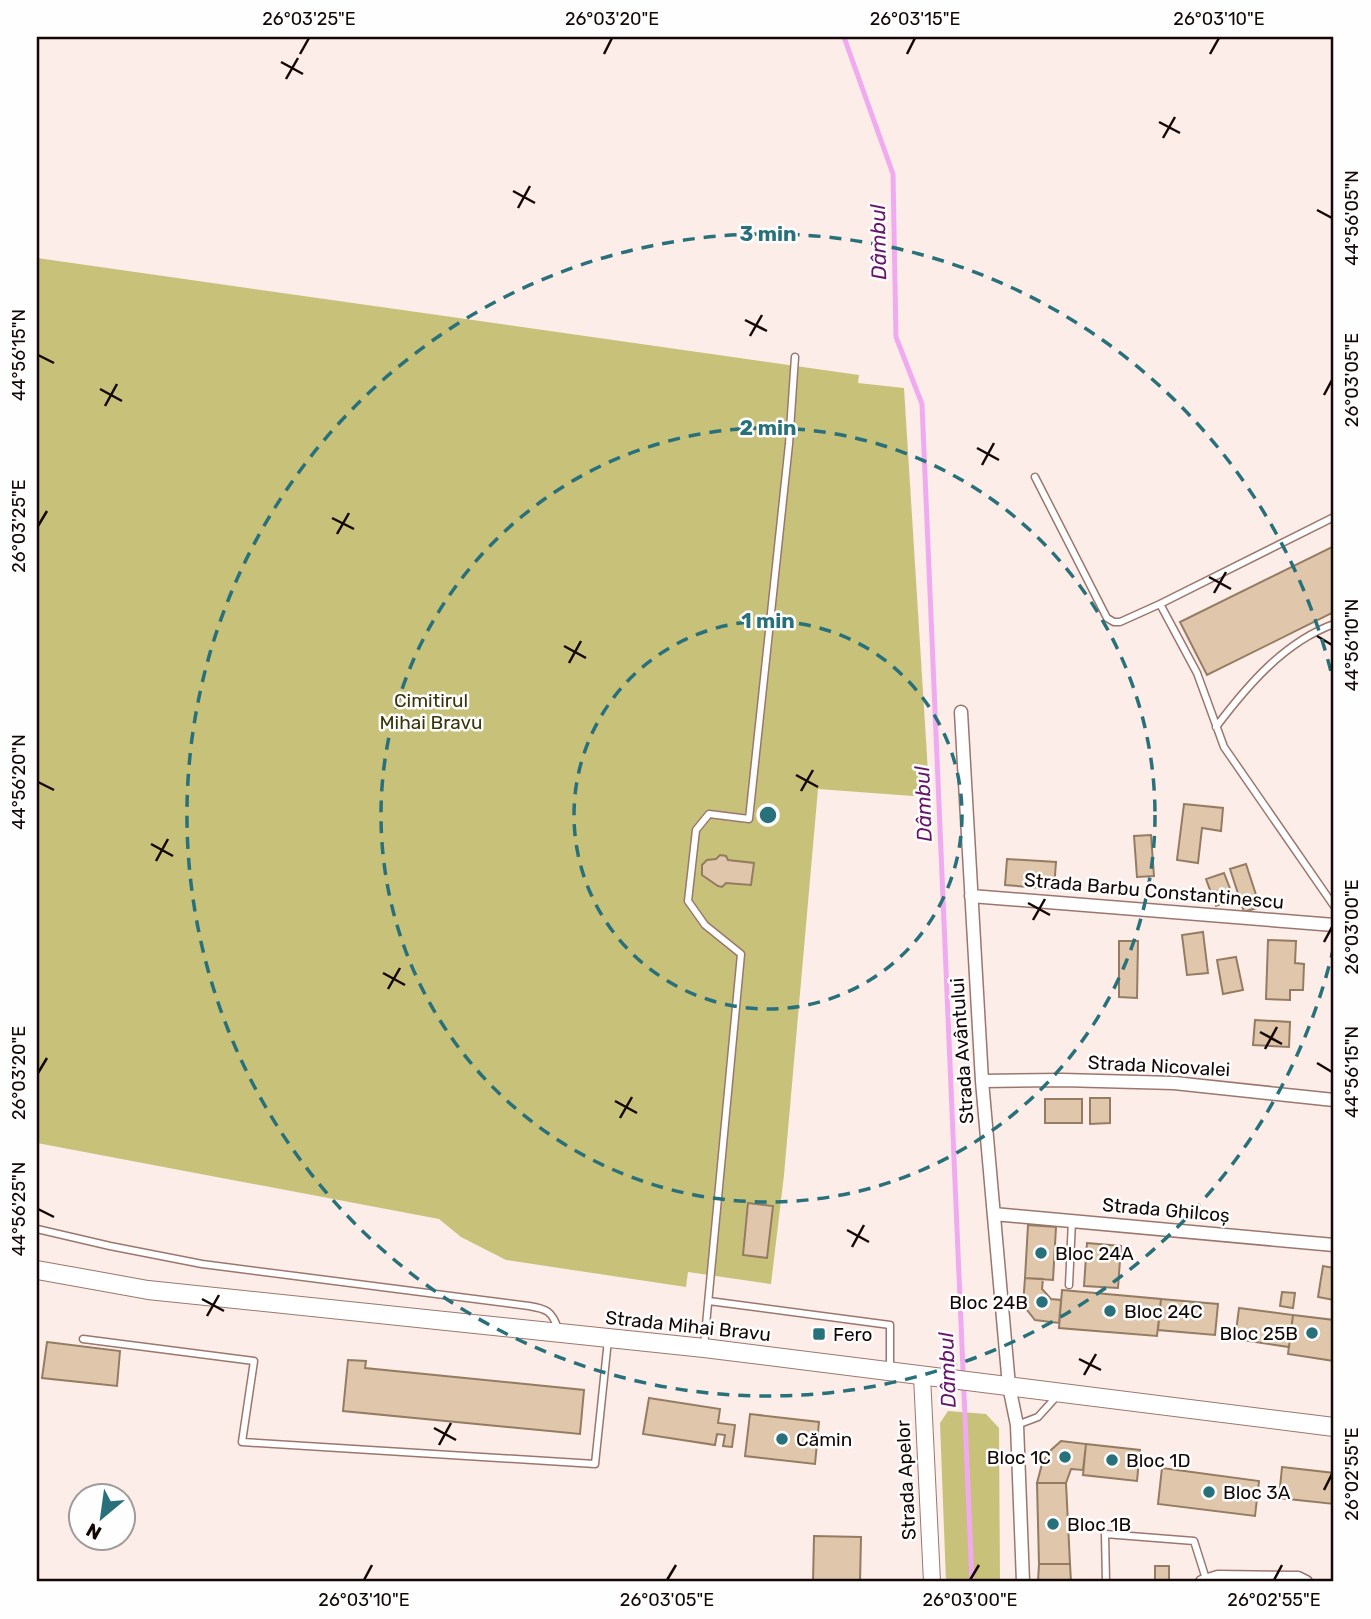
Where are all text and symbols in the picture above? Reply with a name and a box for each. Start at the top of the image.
text: 26°03'25"E [262,8,356,30]
text: 26°03'20"E [565,8,659,30]
text: 26°03'15"E [870,8,960,30]
text: 26°03'10"E [1173,8,1265,30]
text: 44°56'05"N [1341,170,1363,266]
water label: Dâmbul [865,203,891,280]
text: 3 min [739,221,797,246]
text: 44°56'15"N [8,309,30,401]
text: 26°03'05"E [1341,333,1363,427]
text: 2 min [740,415,796,440]
text: 26°03'25"E [8,479,30,573]
text: 44°56'10"N [1341,599,1363,691]
text: 1 min [741,608,795,633]
park label: Cimitirul Mihai Bravu [379,689,483,734]
text: 44°56'20"N [8,734,30,830]
water label: Dâmbul [909,765,937,842]
centre of rings [756,803,780,827]
street label: Strada Barbu Constantinescu [1023,868,1285,914]
text: 26°03'00"E [1341,879,1363,975]
street label: Strada Avântului [945,977,979,1125]
text: 26°03'20"E [8,1026,30,1120]
text: 44°56'15"N [1341,1026,1363,1118]
street label: Strada Nicovalei [1087,1051,1231,1081]
text: 44°56'25"N [8,1162,30,1256]
street label: Strada Ghilcoș [1101,1193,1231,1227]
place label: Bloc 24A [1055,1242,1134,1265]
marker: Bloc 24A [1033,1245,1049,1261]
place label: Bloc 24B [949,1291,1028,1314]
marker: Bloc 24B [1034,1294,1050,1310]
place label: Bloc 24C [1124,1300,1203,1323]
marker: Bloc 24C [1102,1303,1118,1319]
street label: Strada Mihai Bravu [604,1306,772,1346]
place label: Bloc 25B [1220,1322,1298,1345]
place label: Fero [833,1323,872,1346]
marker: Bloc 25B [1304,1325,1320,1341]
marker: Fero [811,1326,827,1342]
water label: Dâmbul [933,1331,961,1408]
street label: Strada Apelor [891,1419,921,1541]
text: 26°02'55"E [1341,1427,1363,1521]
place label: Cămin [796,1428,852,1451]
marker: Cămin [774,1431,790,1447]
place label: Bloc 1C [987,1446,1051,1469]
marker: Bloc 1C [1057,1449,1073,1465]
place label: Bloc 1D [1126,1449,1191,1472]
marker: Bloc 1D [1104,1452,1120,1468]
place label: Bloc 3A [1223,1481,1291,1504]
north arrow [66,1482,136,1552]
marker: Bloc 3A [1201,1484,1217,1500]
place label: Bloc 1B [1067,1513,1131,1536]
marker: Bloc 1B [1045,1516,1061,1532]
text: N [82,1518,106,1545]
text: 26°03'10"E [318,1589,410,1611]
text: 26°03'05"E [620,1589,714,1611]
text: 26°03'00"E [922,1589,1018,1611]
text: 26°02'55"E [1227,1589,1321,1611]

